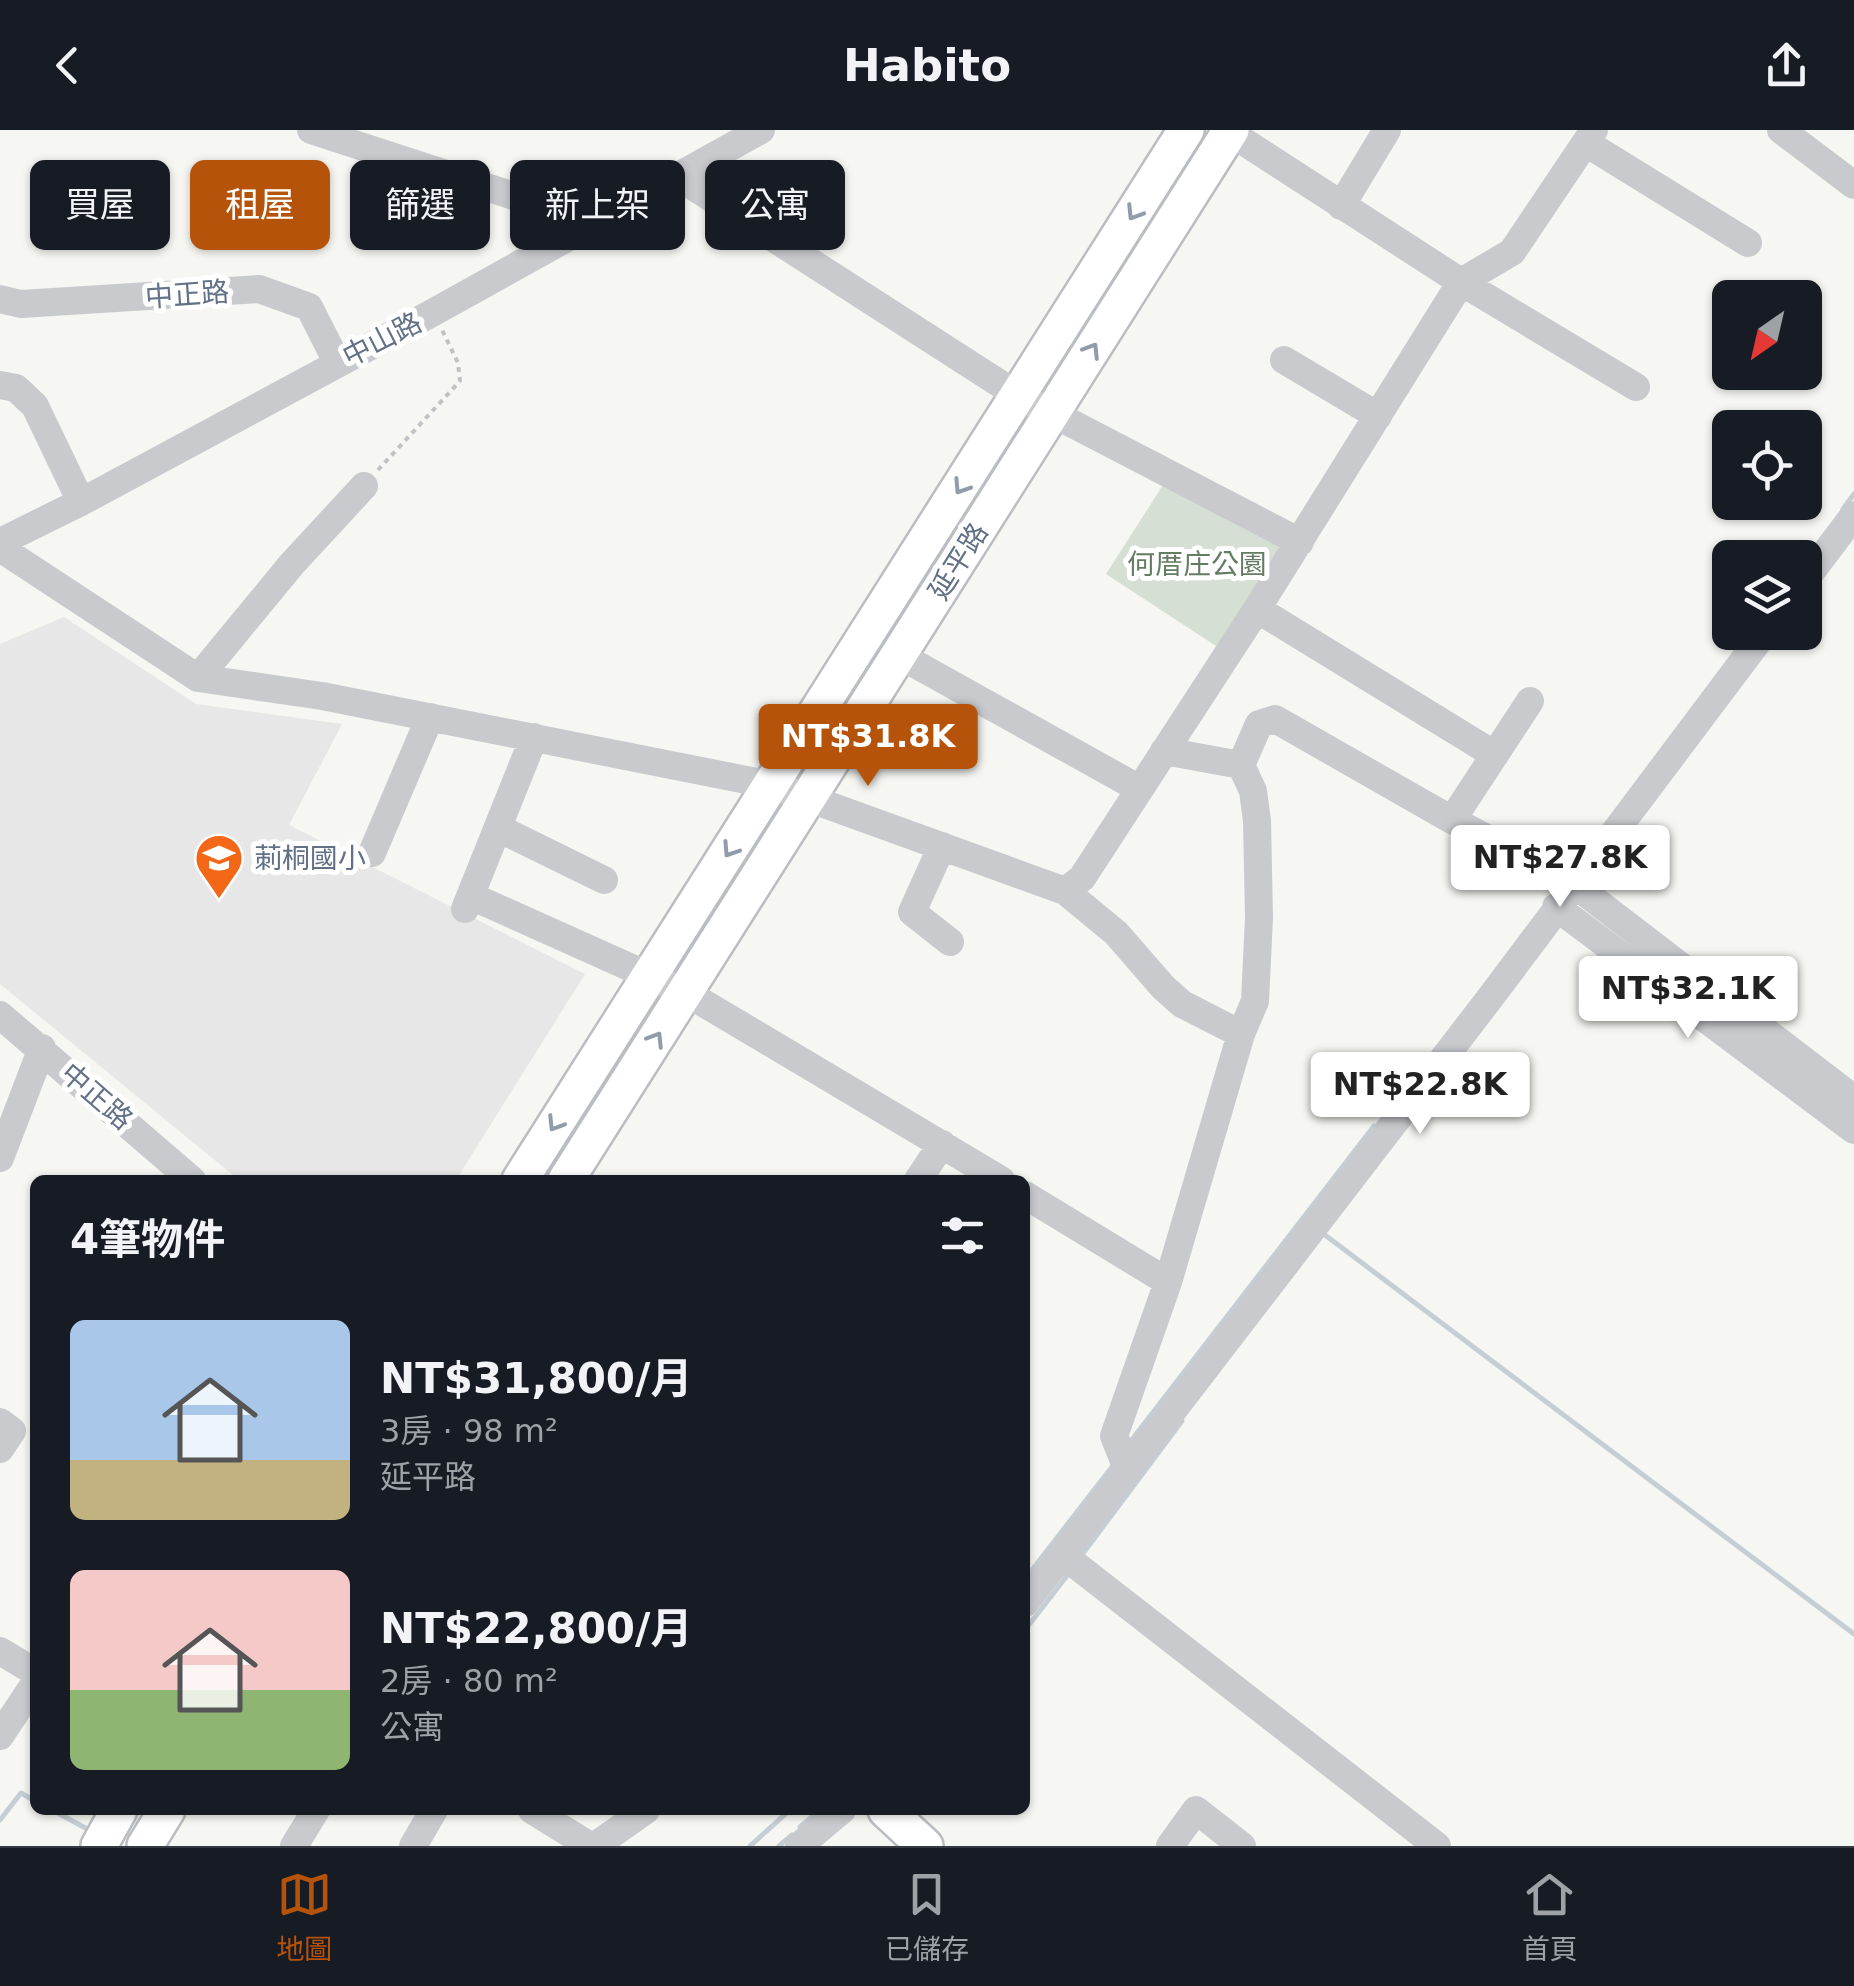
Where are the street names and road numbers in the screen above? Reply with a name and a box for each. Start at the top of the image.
street label: 中正路 [144,275,230,314]
street label: 中山路 [337,306,427,373]
street label: 延平路 [922,517,995,606]
street label: 中正路 [54,1056,139,1136]

